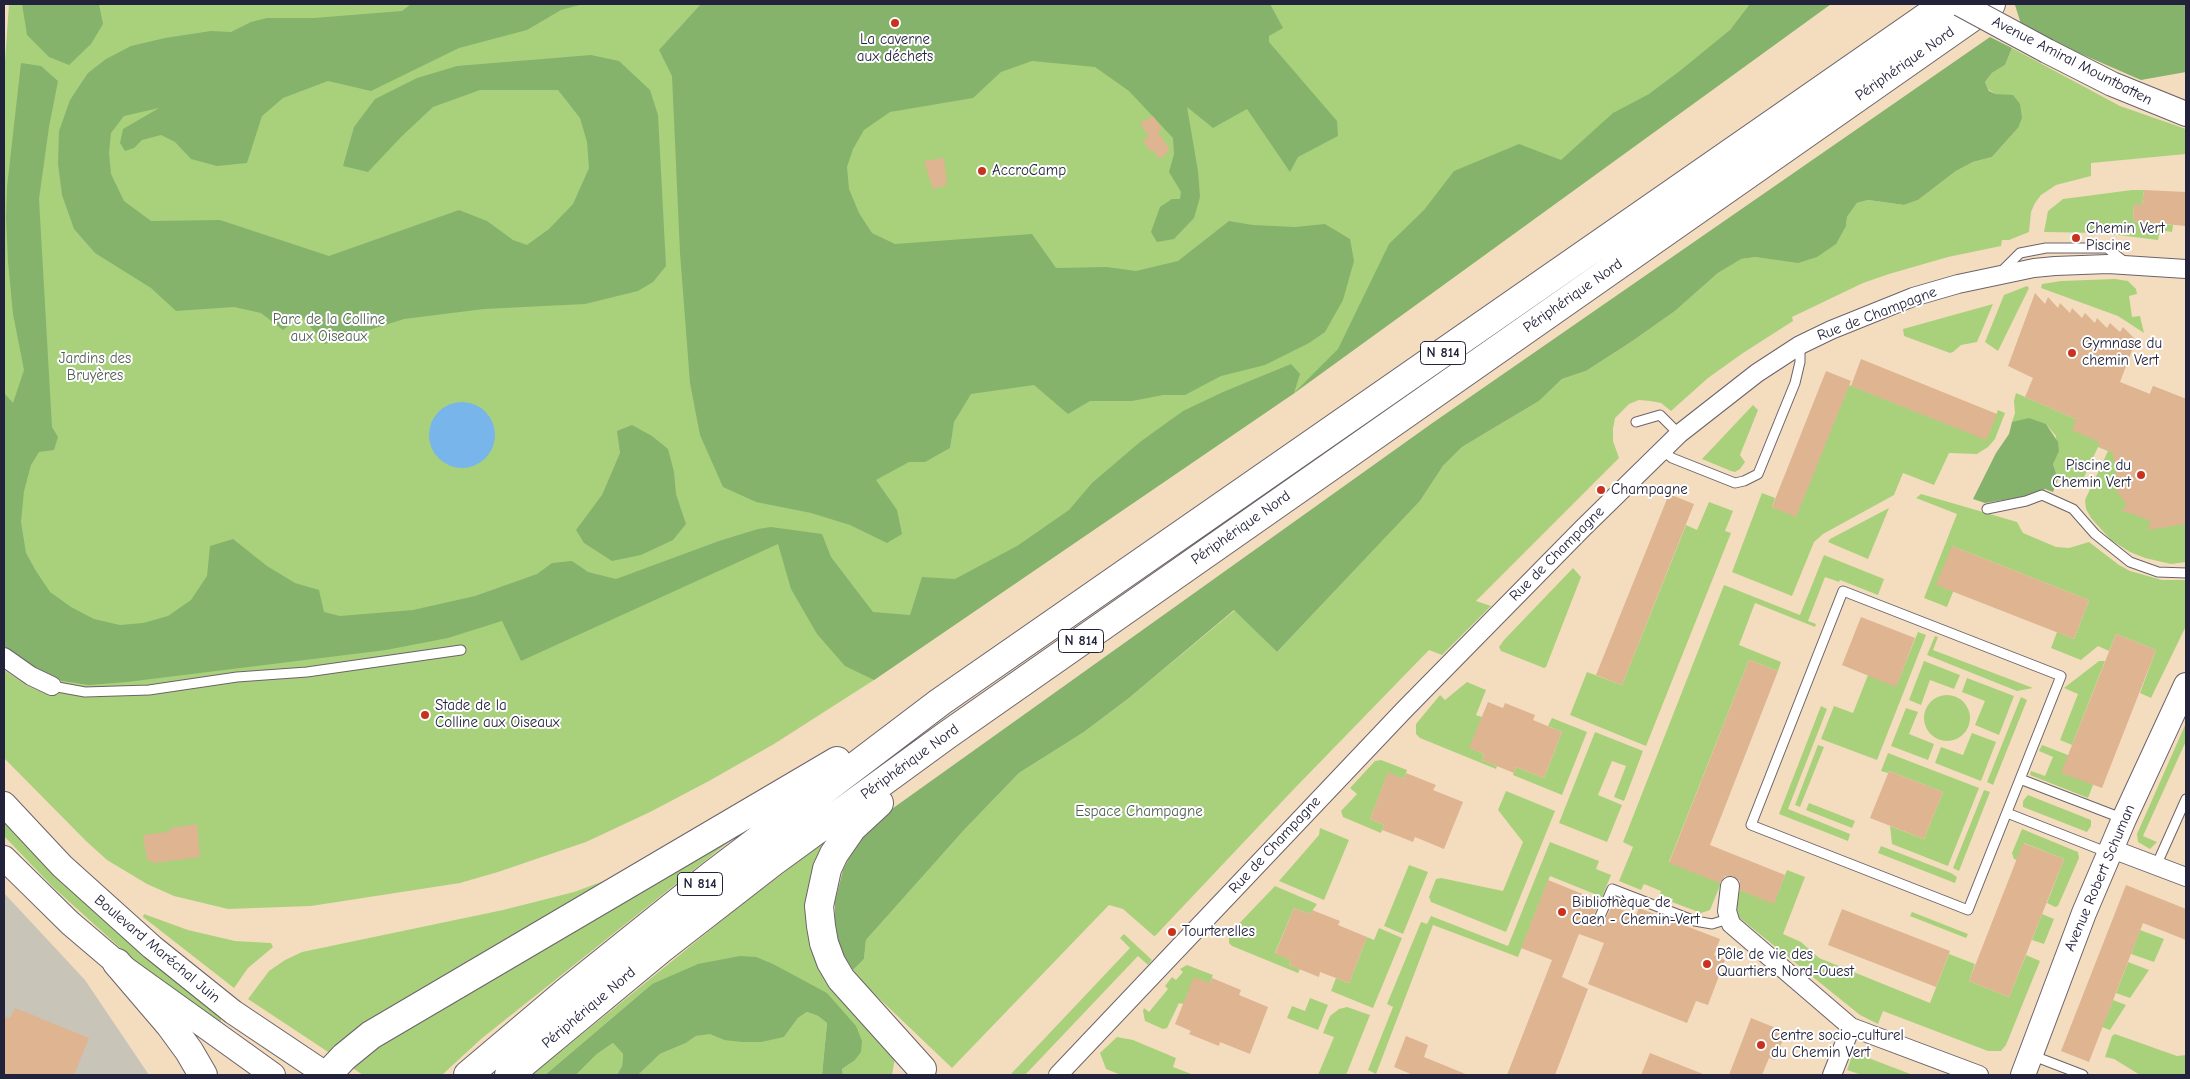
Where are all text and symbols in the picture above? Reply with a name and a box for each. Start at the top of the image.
street label: Avenue Amiral Mountbatten [1989,13,2155,109]
marker: La caverne aux déchets [889,17,901,29]
street label: Périphérique Nord [1852,23,1958,105]
place label: La caverne aux déchets [857,31,933,66]
place label: AccroCamp [992,162,1066,180]
marker: AccroCamp [976,165,988,177]
place label: Chemin Vert Piscine [2086,220,2165,255]
marker: Chemin Vert Piscine [2070,232,2082,244]
street label: Périphérique Nord [1520,255,1626,337]
street label: Rue de Champagne [1815,283,1939,345]
park label: Parc de la Colline aux Oiseaux [273,311,385,346]
place label: Gymnase du chemin Vert [2082,335,2162,370]
road number: N 814 [1420,342,1466,364]
marker: Gymnase du chemin Vert [2066,347,2078,359]
park label: Jardins des Bruyères [59,350,131,385]
place label: Piscine du Chemin Vert [2052,457,2131,492]
marker: Piscine du Chemin Vert [2135,469,2147,481]
place label: Champagne [1611,481,1688,499]
marker: Champagne [1595,484,1607,496]
street label: Périphérique Nord [1188,487,1294,569]
street label: Rue de Champagne [1506,503,1608,605]
road number: N 814 [1058,630,1104,652]
place label: Stade de la Colline aux Oiseaux [435,697,560,732]
marker: Stade de la Colline aux Oiseaux [419,709,431,721]
street label: Périphérique Nord [857,720,963,804]
street label: Rue de Champagne [1225,793,1325,897]
street label: Avenue Robert Schuman [2061,802,2139,954]
park label: Espace Champagne [1075,803,1203,821]
road number: N 814 [678,872,722,896]
street label: Boulevard Maréchal Juin [90,891,224,1007]
place label: Bibliothèque de Caen - Chemin-Vert [1572,894,1700,929]
marker: Bibliothèque de Caen - Chemin-Vert [1556,906,1568,918]
place label: Tourterelles [1182,923,1255,941]
marker: Tourterelles [1166,926,1178,938]
place label: Pôle de vie des Quartiers Nord-Ouest [1717,946,1854,981]
marker: Pôle de vie des Quartiers Nord-Ouest [1701,958,1713,970]
street label: Périphérique Nord [539,964,639,1052]
place label: Centre socio-culturel du Chemin Vert [1771,1027,1904,1062]
marker: Centre socio-culturel du Chemin Vert [1755,1039,1767,1051]

